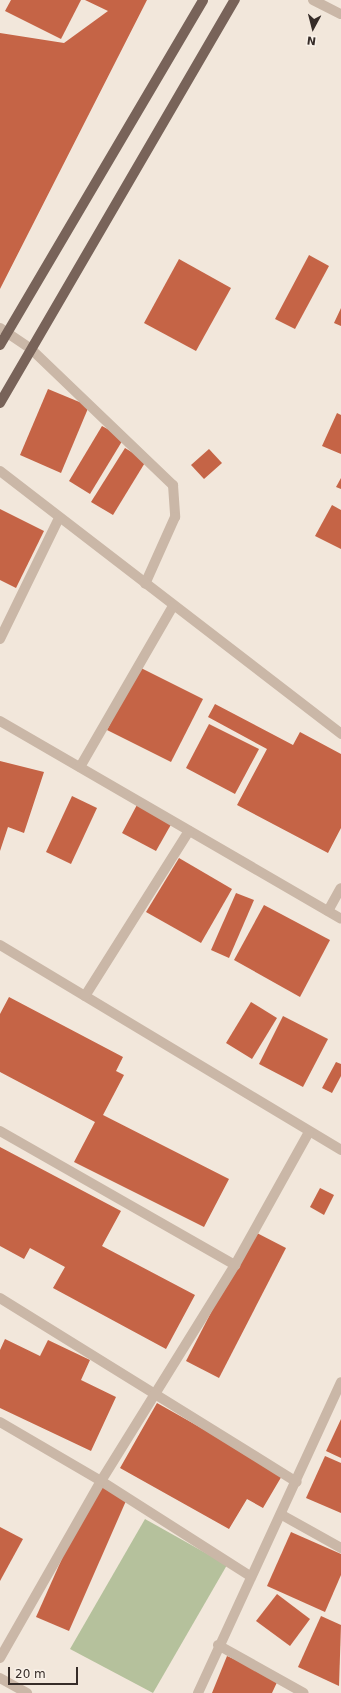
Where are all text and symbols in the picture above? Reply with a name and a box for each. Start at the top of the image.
north arrow [293,8,333,48]
text: N [306,33,317,47]
scale bar [10,1659,80,1685]
text: 20 m [15,1667,46,1681]

